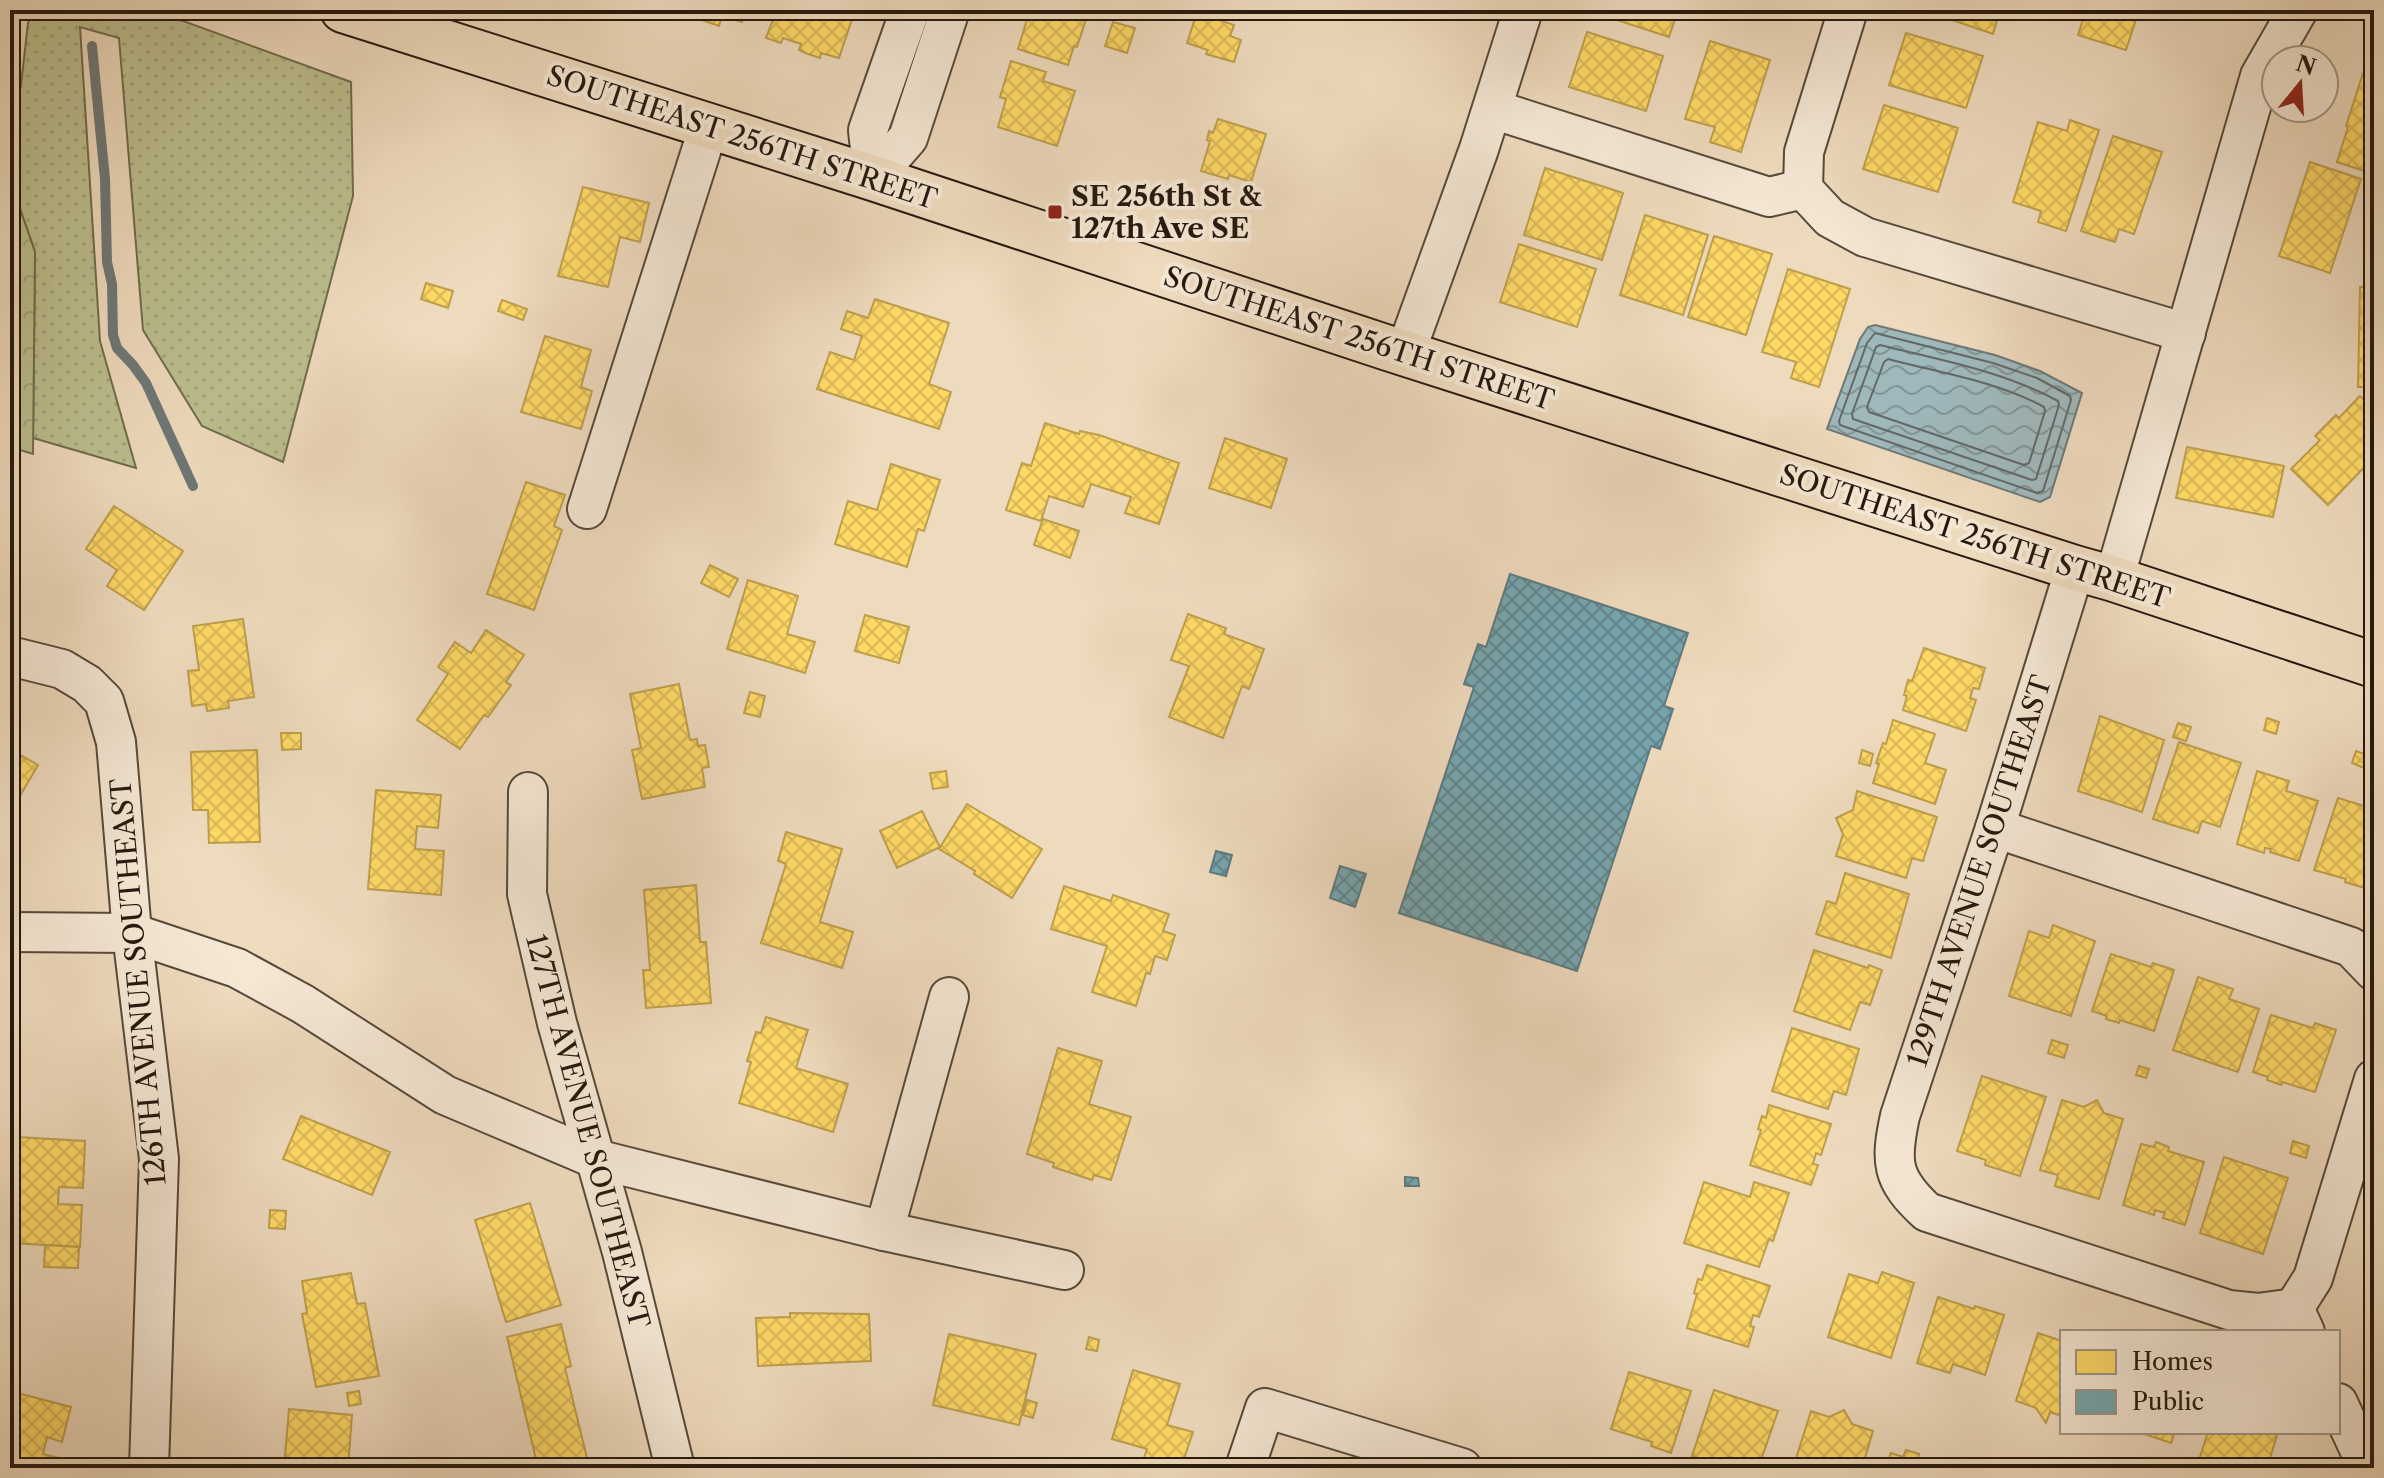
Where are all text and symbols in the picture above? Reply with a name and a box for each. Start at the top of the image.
north arrow [2260,44,2340,124]
text: N [2293,50,2319,81]
street label: SOUTHEAST 256TH STREET [543,58,941,216]
place label: SE 256th St & 127th Ave SE [1071,179,1263,245]
marker: SE 256th St & 127th Ave SE [1046,203,1064,221]
street label: SOUTHEAST 256TH STREET [1160,259,1558,417]
street label: SOUTHEAST 256TH STREET [1776,457,2174,615]
street label: 129TH AVENUE SOUTHEAST [1900,671,2058,1071]
street label: 126TH AVENUE SOUTHEAST [103,777,173,1187]
street label: 127TH AVENUE SOUTHEAST [519,930,657,1332]
legend [2060,1330,2340,1434]
text: Homes [2132,1347,2213,1376]
text: Public [2132,1387,2204,1416]

